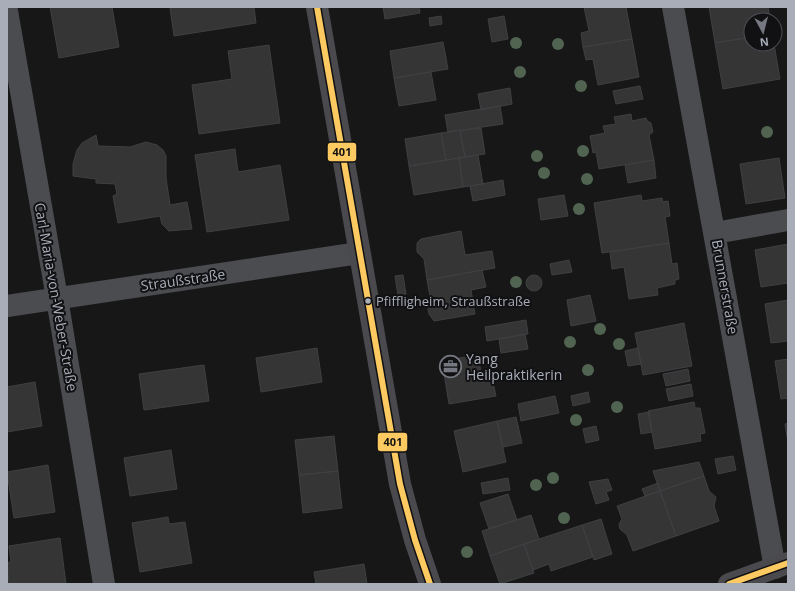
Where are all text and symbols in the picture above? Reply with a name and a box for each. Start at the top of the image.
north arrow [743,12,783,52]
text: N [759,34,770,50]
line badge: 401 [327,142,357,162]
text: 401 [333,144,351,159]
street label: Carl-Maria-von-Weber-Straße [31,201,82,393]
street label: Brunnerstraße [708,238,743,336]
street label: Straußstraße [139,264,227,295]
place label: Pfiffligheim, Straußstraße [376,292,530,310]
marker: Pfiffligheim, Straußstraße [363,296,373,306]
place label: Yang Heilpraktikerin [466,349,562,384]
office icon: Yang Heilpraktikerin [437,354,463,380]
line badge: 401 [377,432,408,452]
text: 401 [384,434,402,449]

